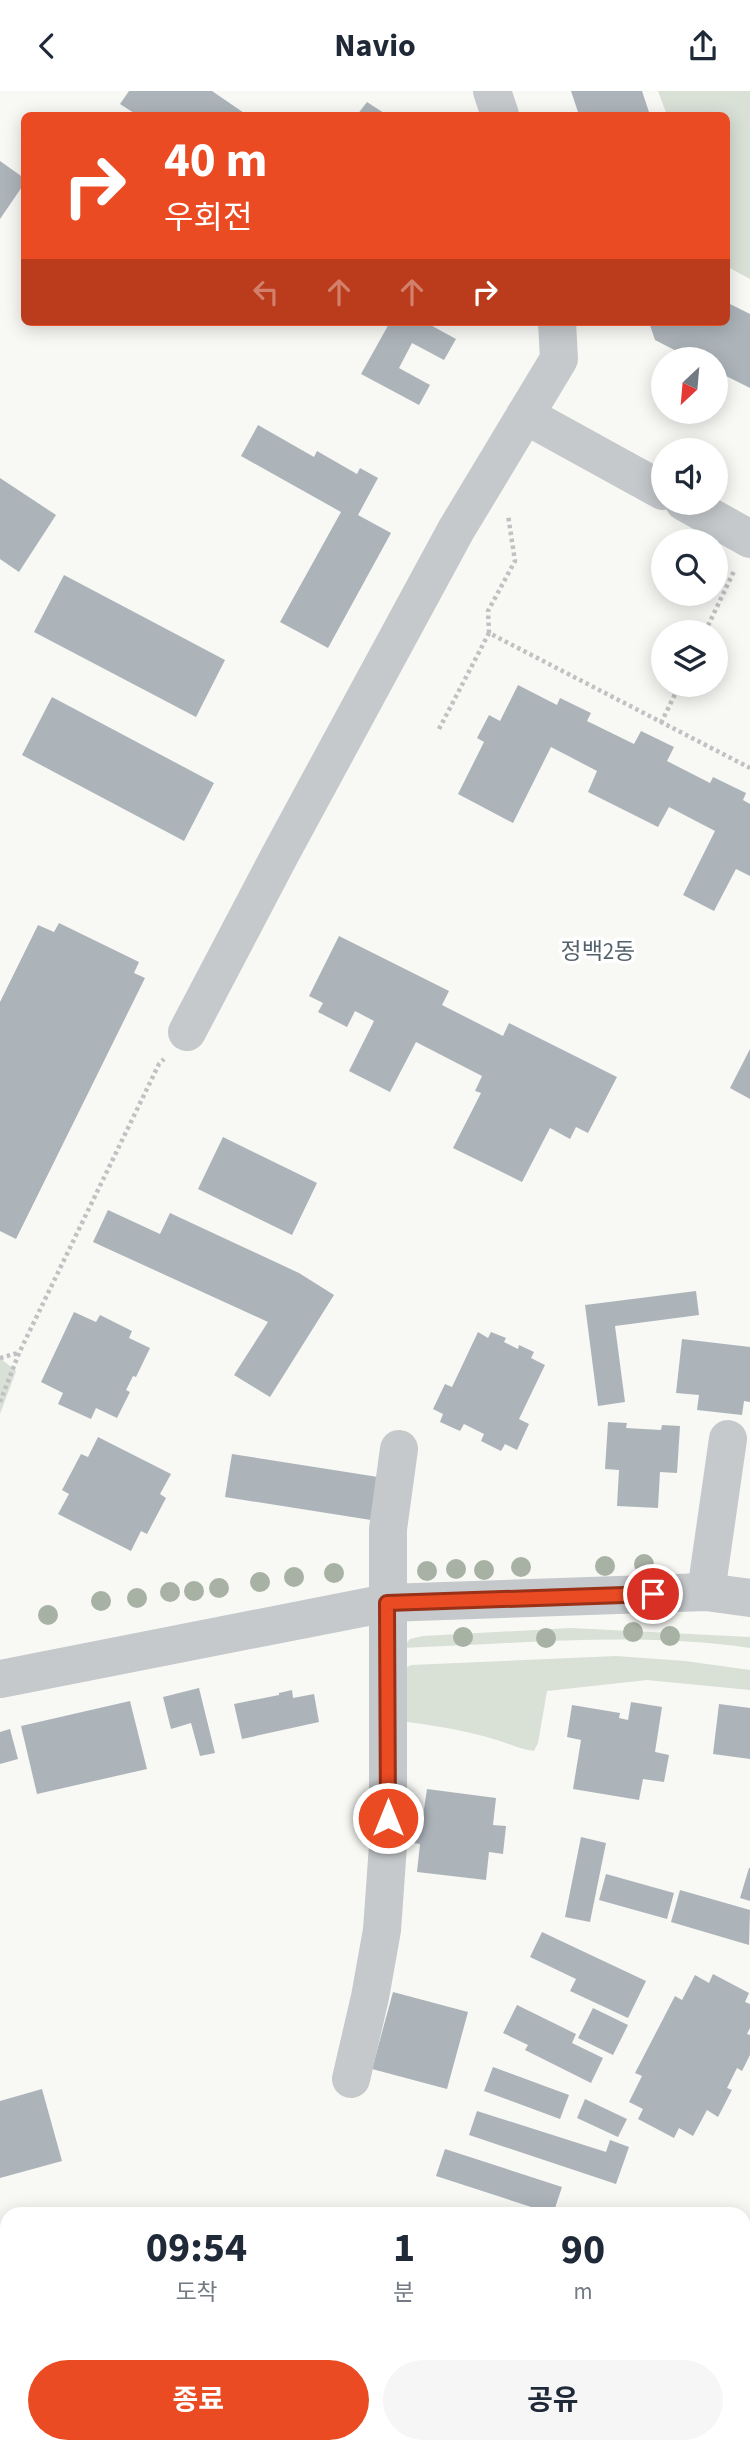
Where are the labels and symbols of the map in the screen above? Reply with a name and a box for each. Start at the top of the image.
north arrow [651,347,728,423]
district label: 정백2동 [561,935,635,968]
pin [623,1564,683,1624]
position arrow [351,1781,425,1855]

